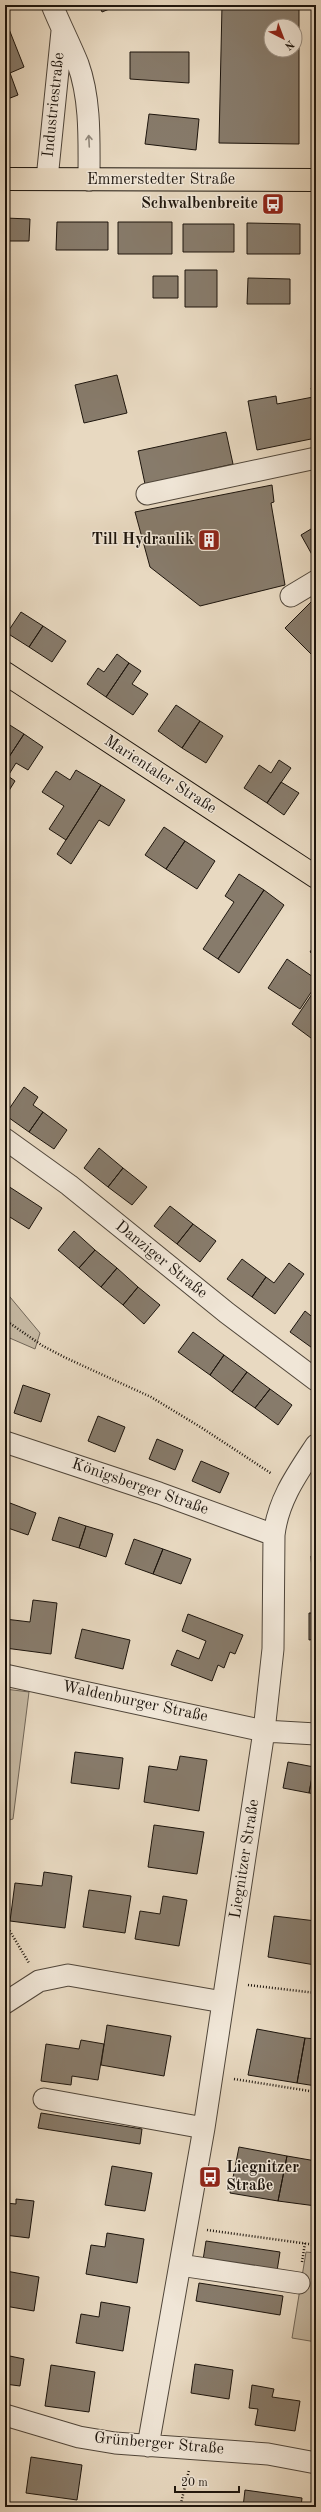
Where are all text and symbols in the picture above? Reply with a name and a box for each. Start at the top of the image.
north arrow [263,18,303,58]
text: N [281,37,295,52]
street label: Industriestraße [41,52,67,158]
one-way arrow [85,135,93,148]
street label: Emmerstedter Straße [87,172,235,188]
bus stop icon: Schwalbenbreite [260,191,286,217]
place label: Schwalbenbreite [141,196,258,212]
building icon: Till Hydraulik [196,527,222,553]
place label: Till Hydraulik [92,532,194,548]
street label: Marientaler Straße [101,733,219,817]
street label: Danziger Straße [112,1218,210,1302]
street label: Königsberger Straße [70,1456,210,1518]
street label: Waldenburger Straße [61,1679,209,1725]
street label: Liegnitzer Straße [228,1798,262,1920]
place label: Liegnitzer Straße [226,2160,299,2194]
bus stop icon: Liegnitzer Straße [197,2164,223,2190]
street label: Grünberger Straße [93,2430,225,2458]
scale bar [175,2468,239,2494]
text: 20 m [181,2477,208,2489]

